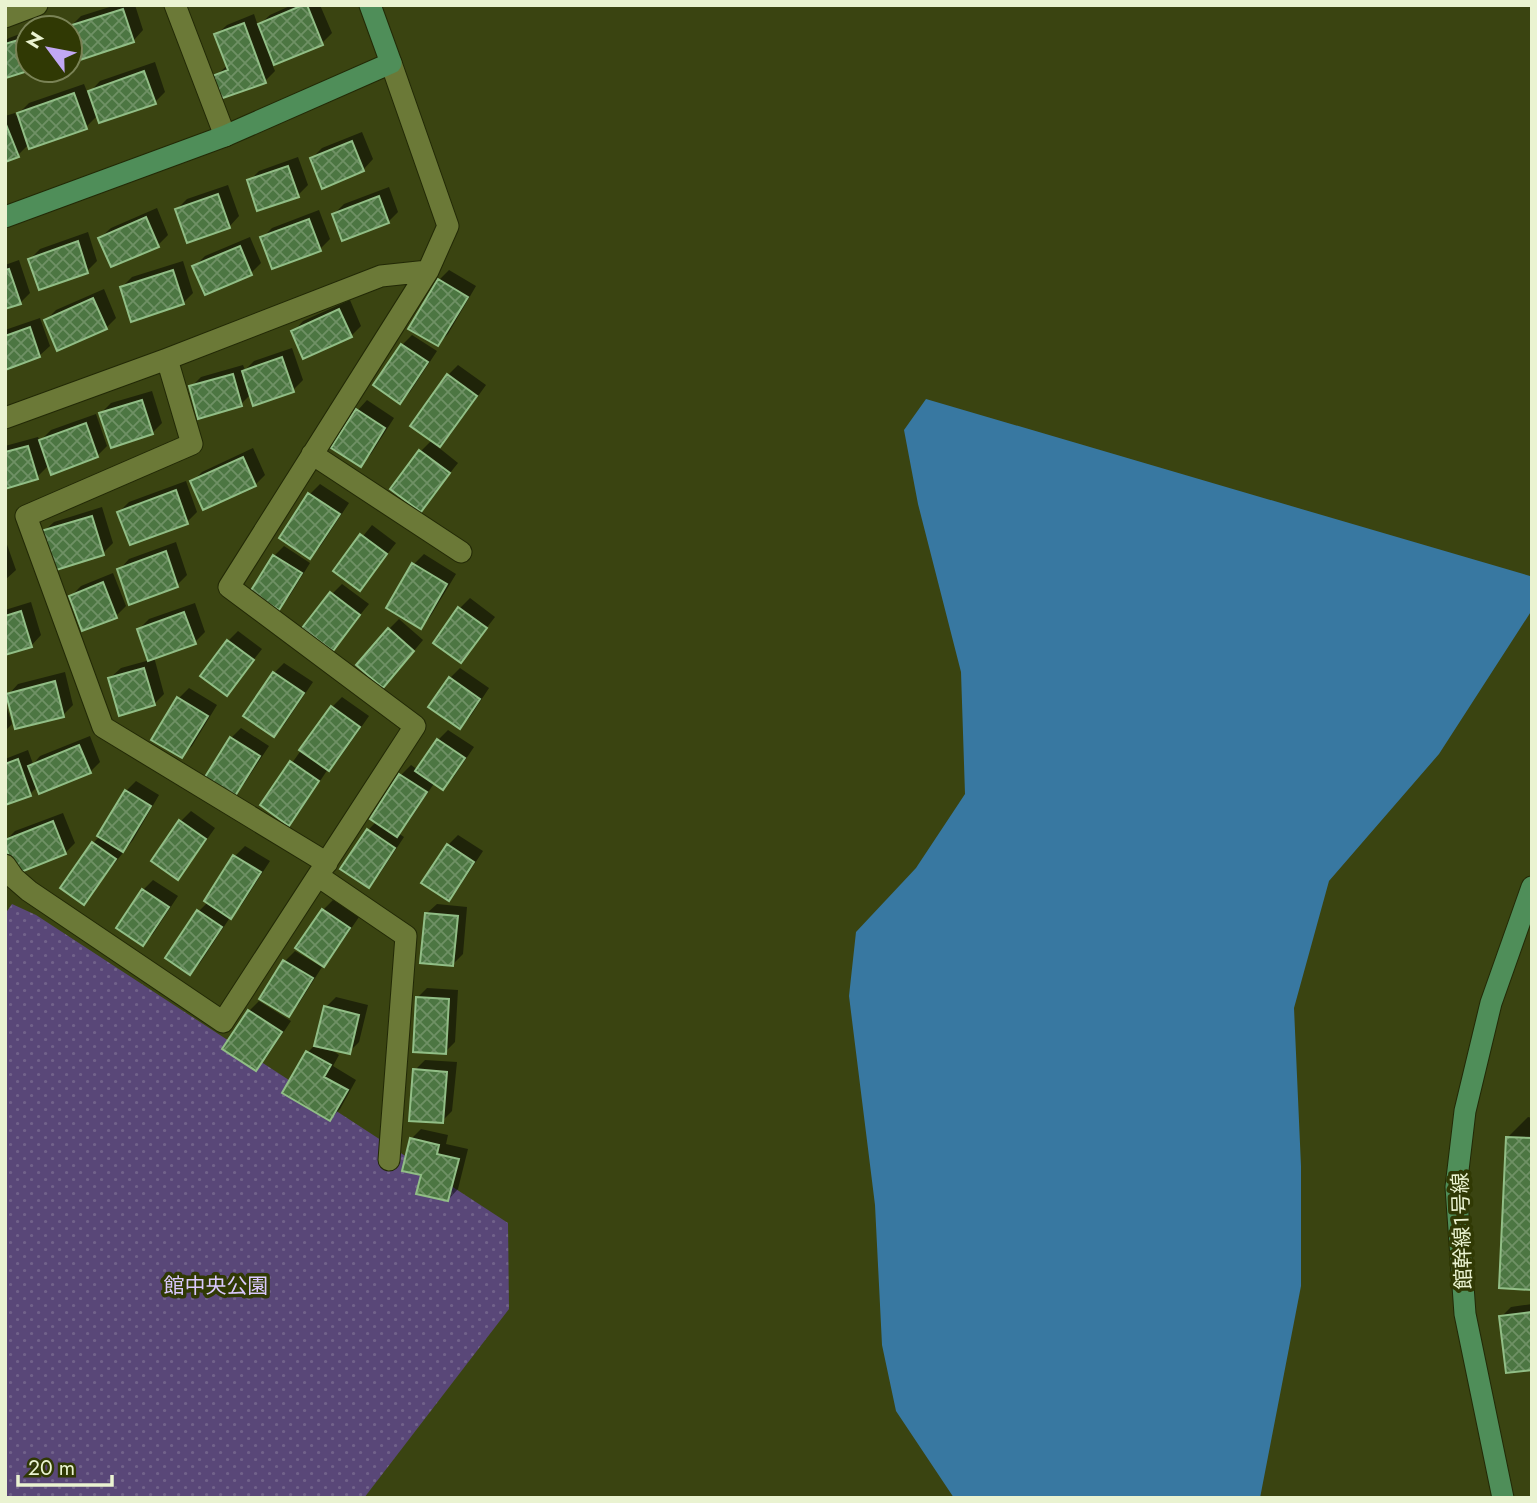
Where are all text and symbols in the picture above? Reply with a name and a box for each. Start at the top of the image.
north arrow [14,14,84,84]
text: N [20,27,50,54]
street label: 館幹線１号線 [1445,1172,1479,1290]
park label: 館中央公園 [164,1271,269,1301]
scale bar [18,1444,112,1488]
text: 20 m [28,1453,75,1483]

